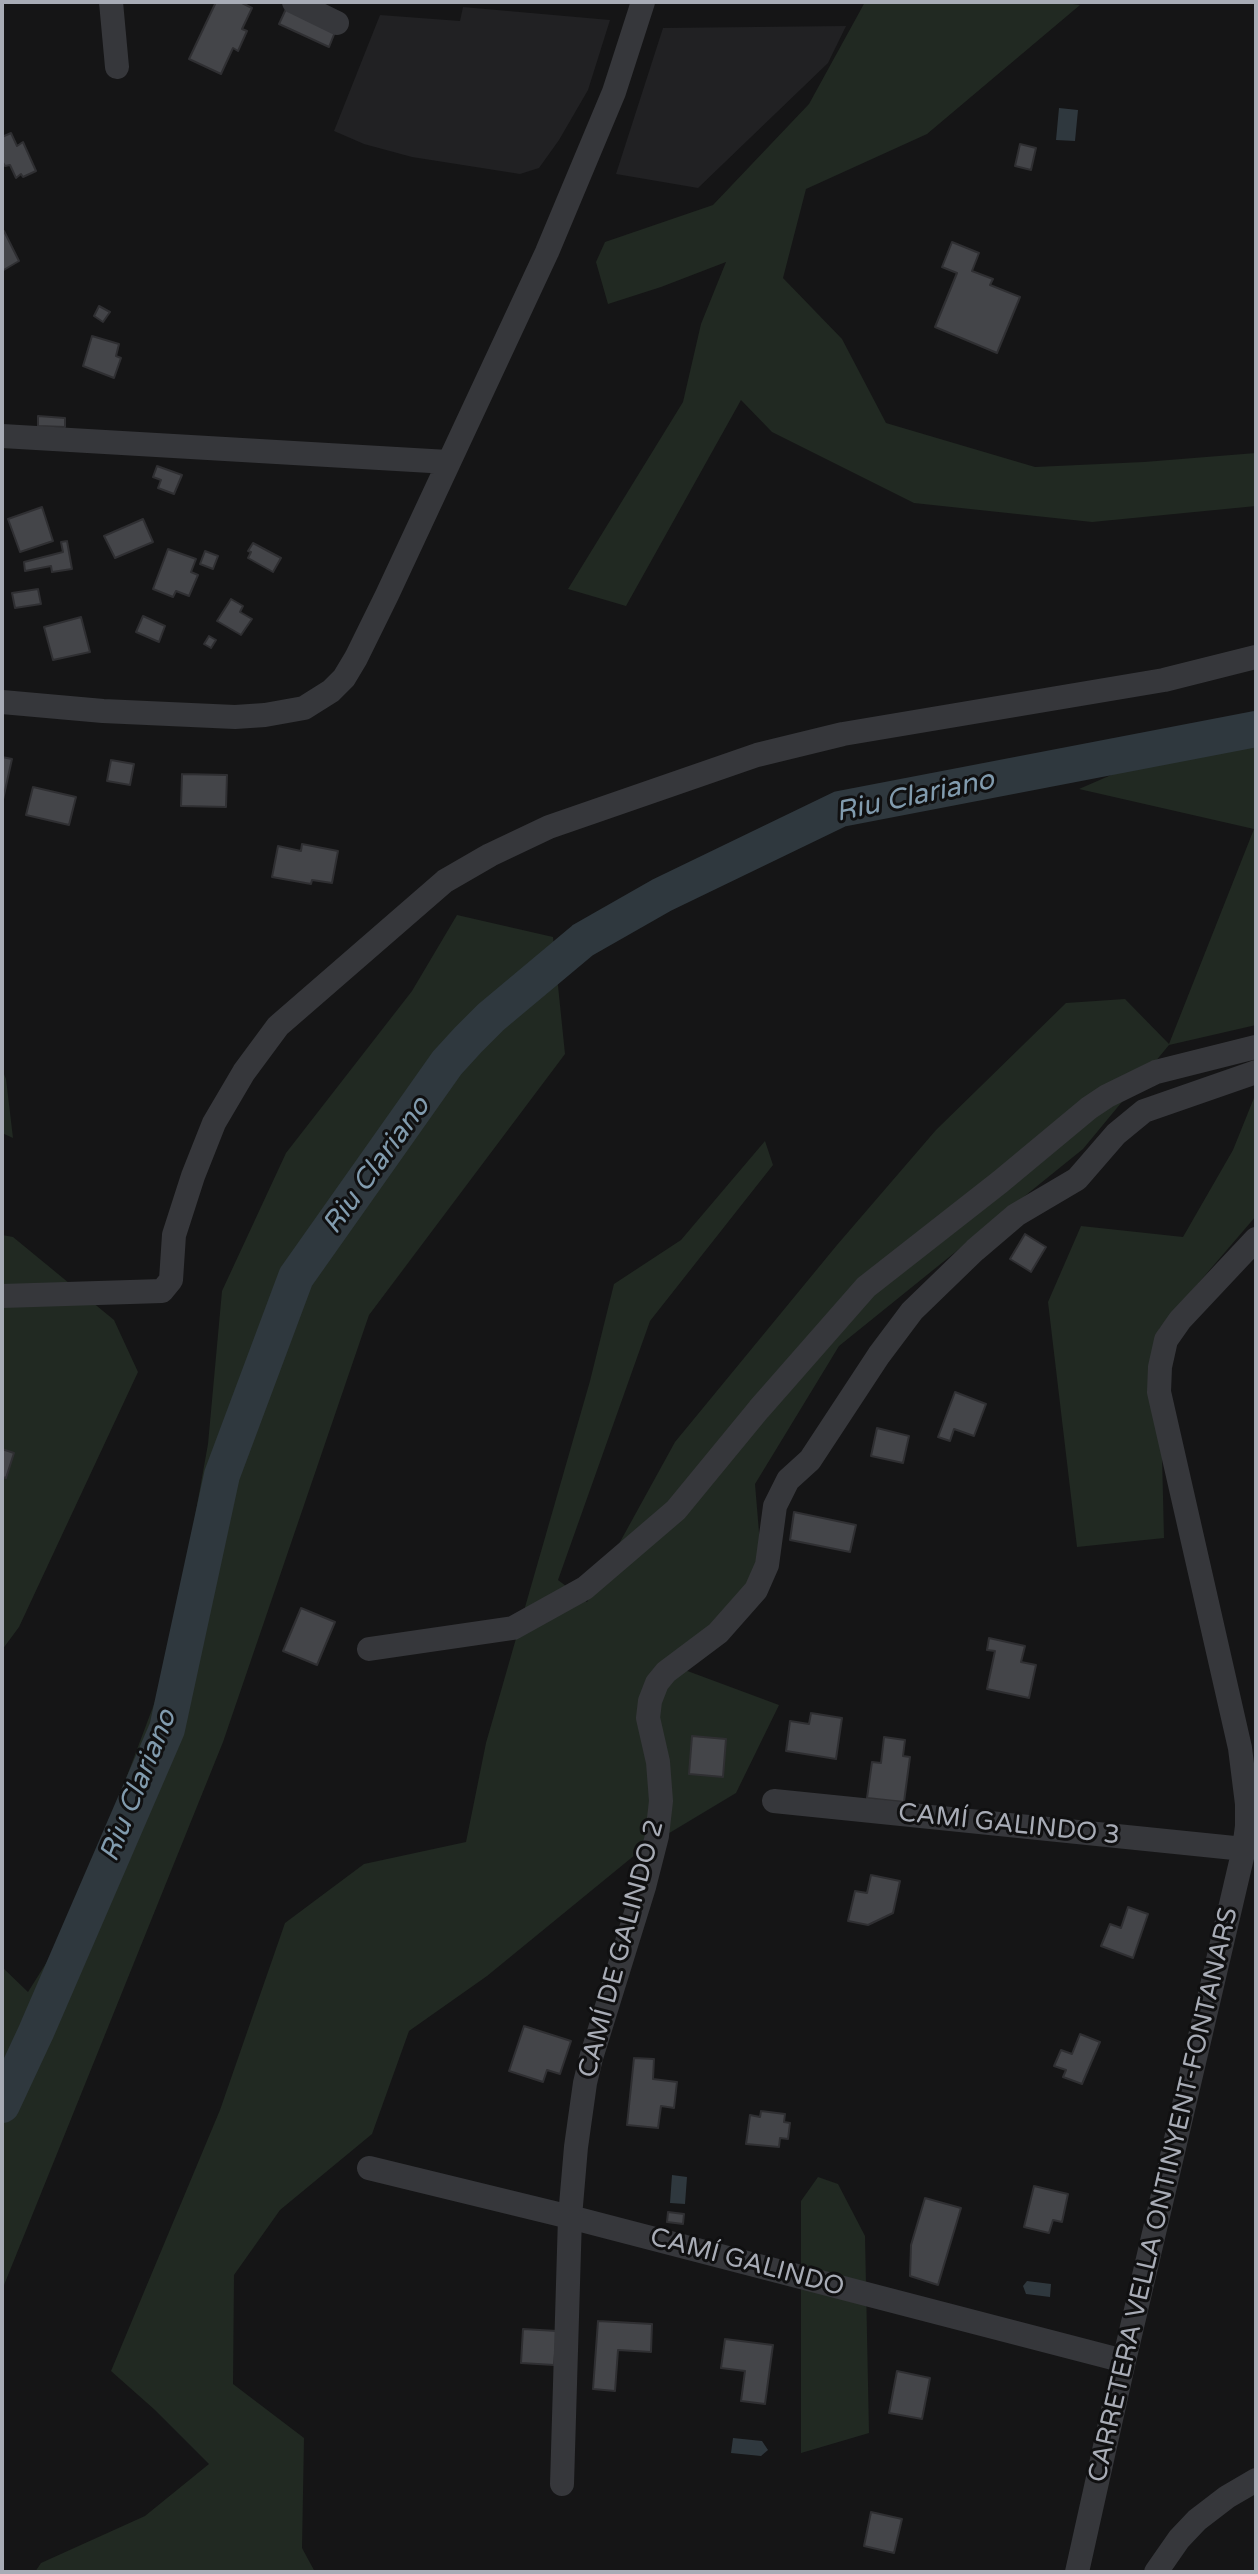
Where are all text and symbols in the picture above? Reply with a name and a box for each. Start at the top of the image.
water label: Riu Clariano [833,764,997,830]
water label: Riu Clariano [316,1091,438,1241]
water label: Riu Clariano [93,1705,185,1867]
street label: CAMÍ GALINDO 3 [897,1798,1121,1852]
street label: CAMÍ DE GALINDO 2 [573,1817,671,2081]
street label: CARRETERA VELLA ONTINYENT-FONTANARS [1083,1905,1245,2485]
street label: CAMÍ GALINDO [646,2222,848,2304]

